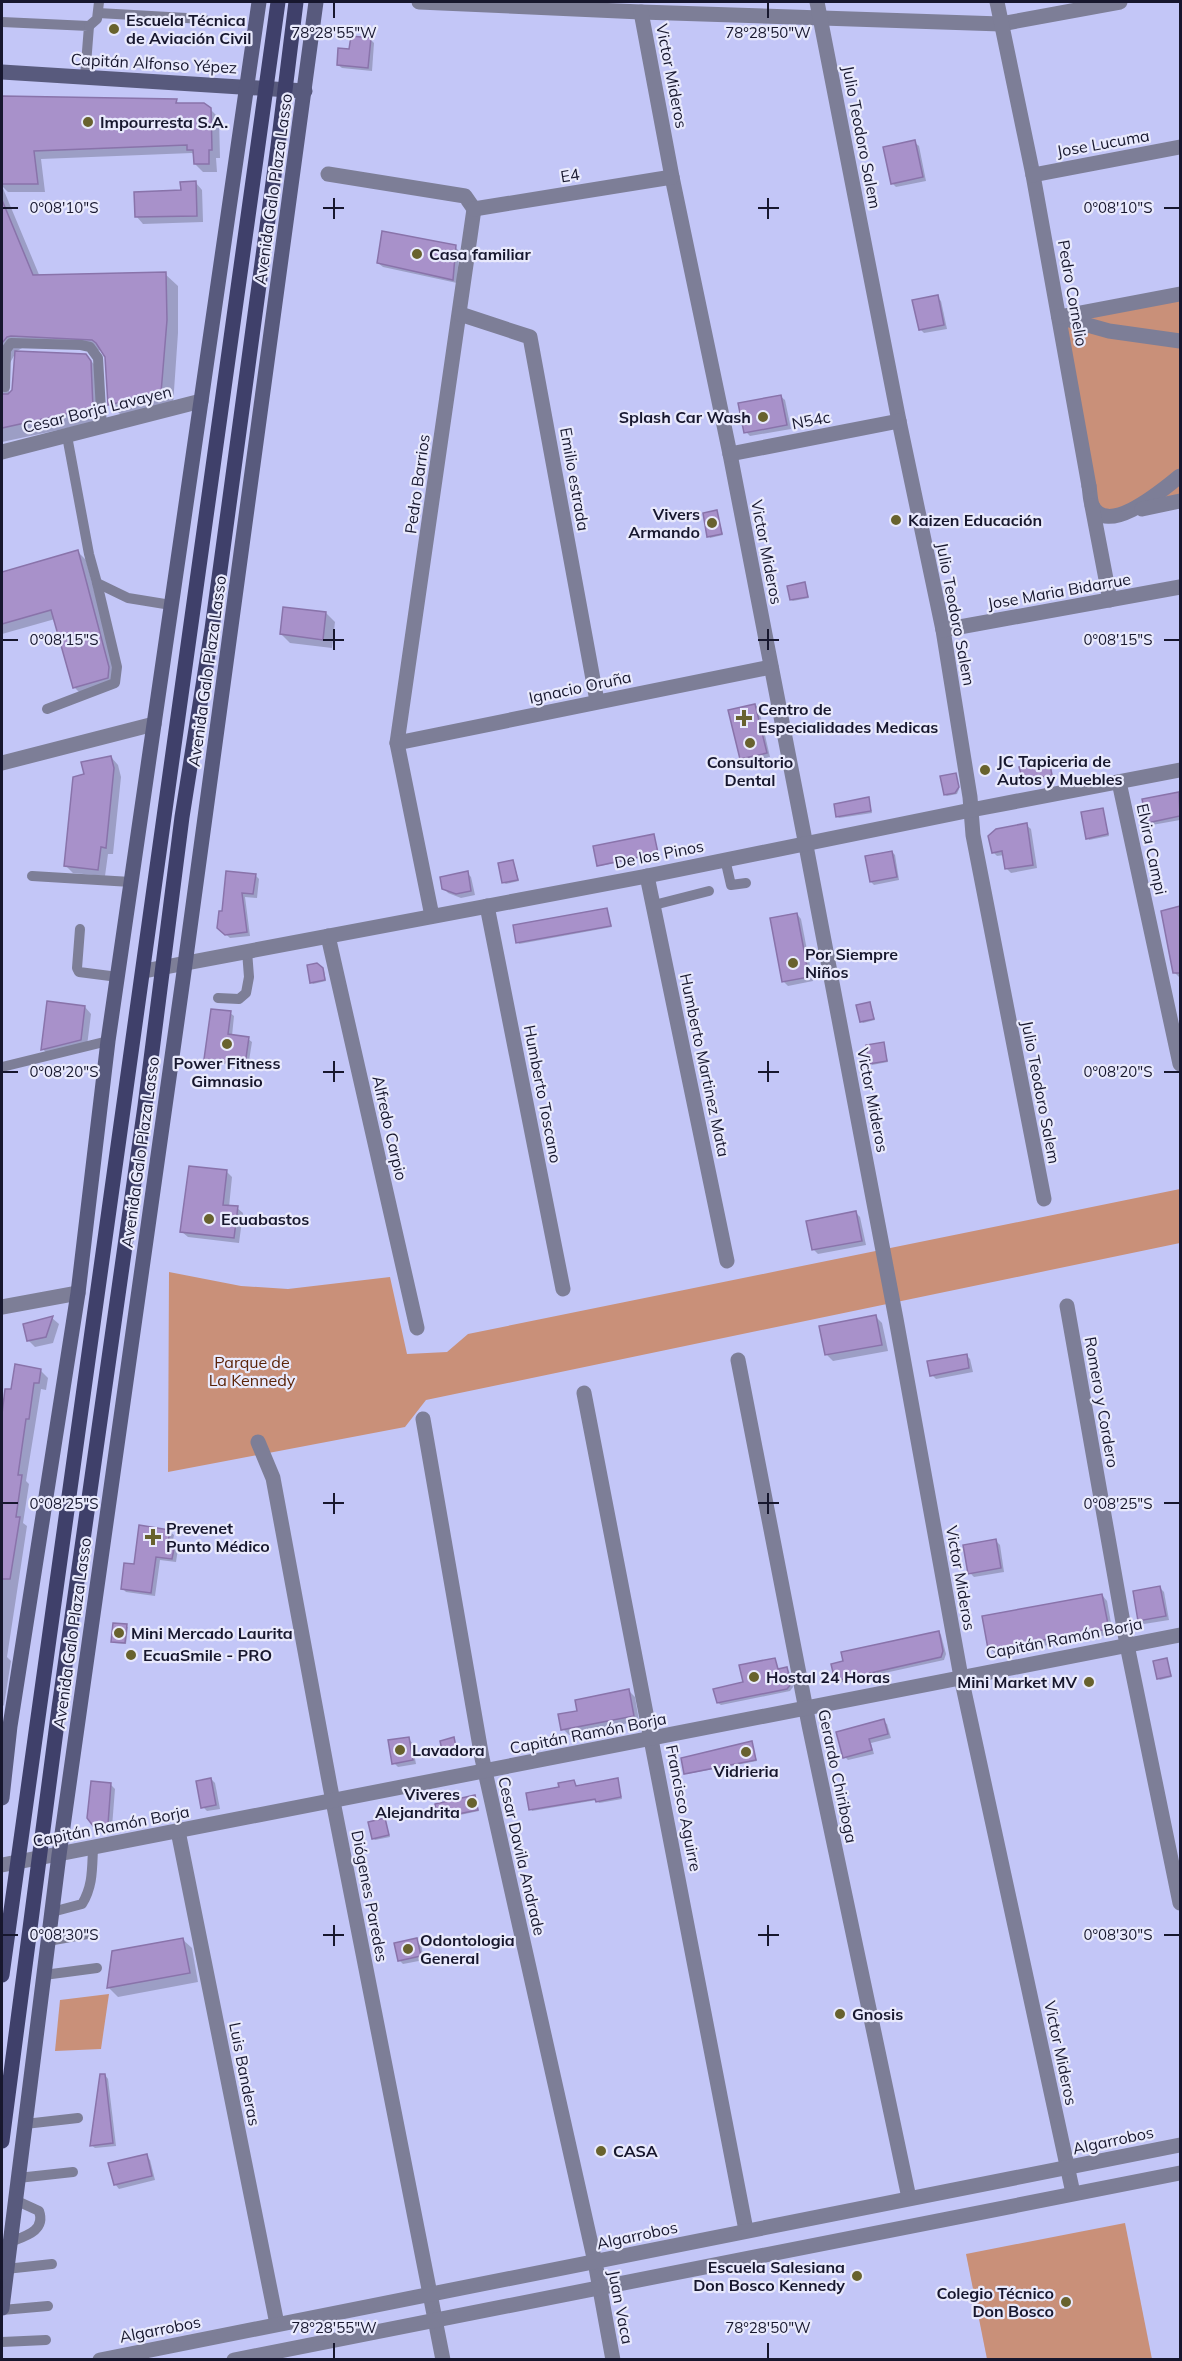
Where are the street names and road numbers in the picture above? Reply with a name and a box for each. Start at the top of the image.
street label: Victor Mideros [652,22,692,130]
street label: Capitán Alfonso Yépez [70,49,238,77]
street label: Julio Teodoro Salem [838,64,886,210]
street label: Avenida Galo Plaza Lasso [250,92,296,286]
street label: Jose Lucuma [1055,125,1151,161]
street label: E4 [559,164,581,186]
street label: Pedro Cornelio [1054,238,1092,348]
street label: Cesar Borja Lavayen [21,381,173,437]
street label: N54c [790,406,832,434]
street label: Emilio estrada [556,426,594,532]
street label: Pedro Barrios [400,433,434,535]
street label: Victor Mideros [747,498,787,606]
street label: Julio Teodoro Salem [932,541,980,687]
street label: Jose Maria Bidarrue [986,569,1132,613]
street label: Avenida Galo Plaza Lasso [184,574,230,768]
street label: Ignacio Oruña [527,666,633,708]
street label: Elvira Campi [1133,802,1171,896]
street label: De los Pinos [613,836,705,872]
street label: Humberto Martinez Mata [676,972,734,1158]
street label: Julio Teodoro Salem [1017,1019,1065,1165]
street label: Humberto Toscano [520,1023,566,1165]
street label: Victor Mideros [853,1046,893,1154]
street label: Avenida Galo Plaza Lasso [117,1055,163,1249]
street label: Alfredo Carpio [368,1074,412,1182]
street label: Romero y Cordero [1081,1335,1123,1469]
street label: Victor Mideros [942,1524,980,1632]
street label: Avenida Galo Plaza Lasso [49,1536,95,1730]
street label: Capitán Ramón Borja [984,1613,1144,1663]
street label: Gerardo Chiriboga [814,1707,862,1845]
street label: Capitán Ramón Borja [508,1708,668,1758]
street label: Francisco Aguirre [662,1743,706,1873]
street label: Cesar Davila Andrade [494,1775,550,1937]
street label: Capitán Ramón Borja [31,1801,191,1851]
street label: Diógenes Paredes [347,1828,393,1964]
street label: Victor Mideros [1040,1999,1082,2107]
street label: Luis Banderas [225,2020,265,2128]
street label: Algarrobos [1071,2122,1155,2158]
street label: Algarrobos [595,2217,679,2253]
street label: Juan Vaca [604,2268,638,2346]
street label: Algarrobos [118,2311,202,2347]

